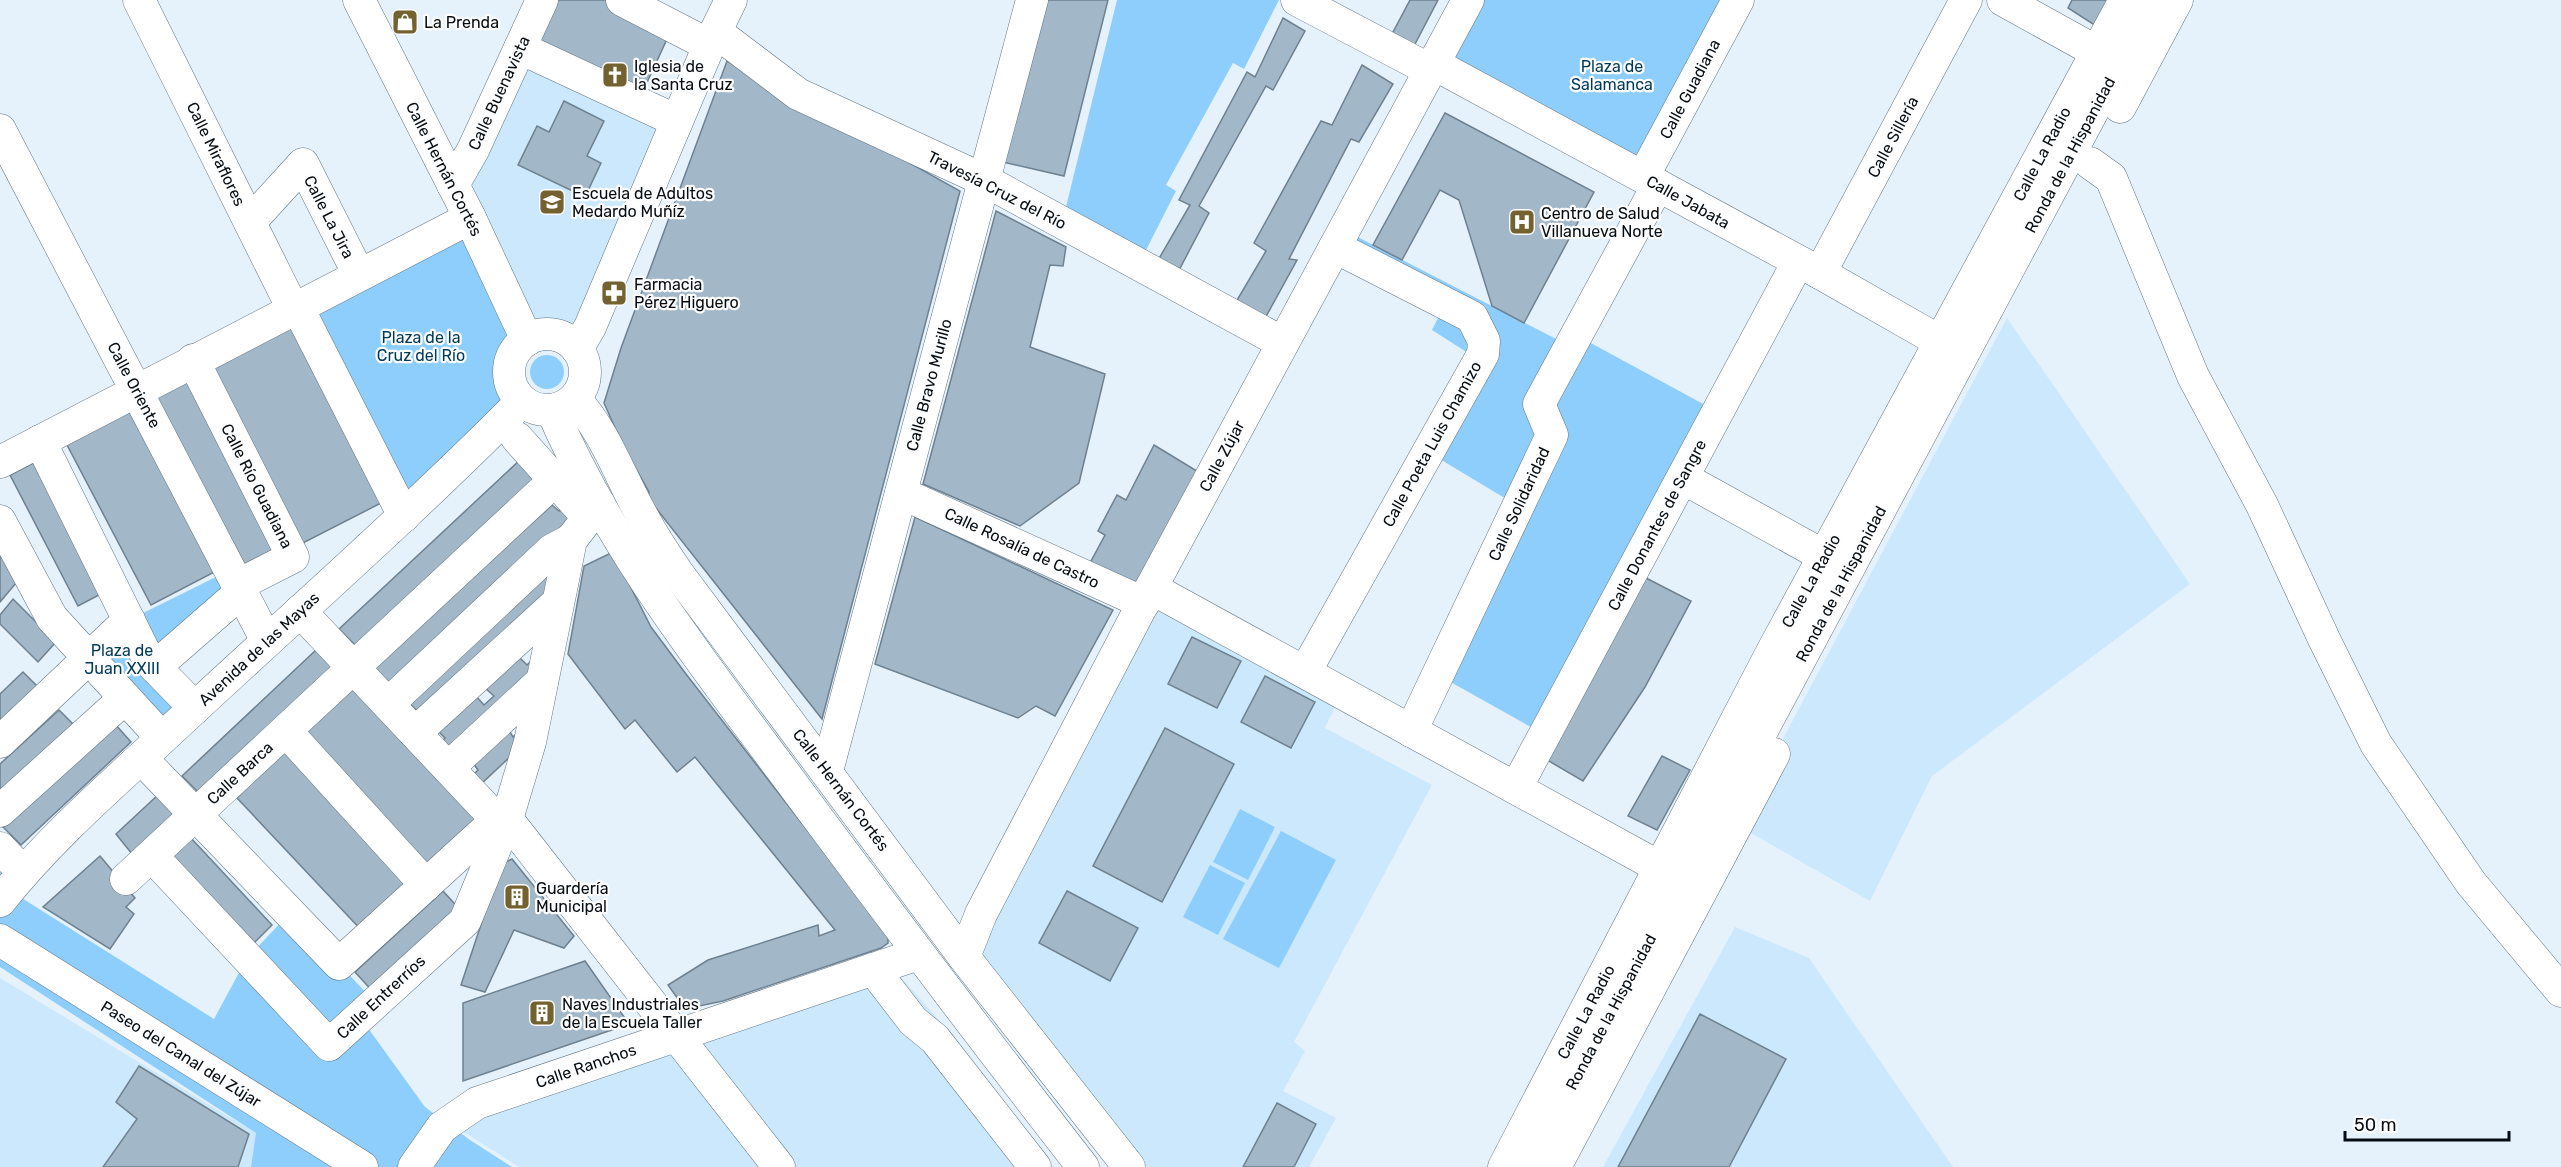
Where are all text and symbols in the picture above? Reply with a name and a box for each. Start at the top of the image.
shop icon: La Prenda [390,7,420,37]
place label: La Prenda [424,13,499,32]
street label: Calle Buenavista [464,33,534,153]
street label: Calle Guadiana [1656,36,1724,142]
place label: Iglesia de la Santa Cruz [634,57,733,94]
park label: Plaza de Salamanca [1571,57,1653,94]
church icon: Iglesia de la Santa Cruz [600,60,630,90]
street label: Ronda de la Hispanidad [2021,74,2119,236]
street label: Calle Sillería [1864,93,1922,181]
street label: Calle Miraflores [183,99,249,209]
street label: Calle Hernán Cortés [402,99,486,239]
street label: Calle La Radio [2009,104,2075,204]
street label: Travesía Cruz del Río [924,147,1070,233]
street label: Calle Jabata [1643,171,1733,233]
street label: Calle La Jira [300,172,358,262]
place label: Escuela de Adultos Medardo Muñíz [572,184,713,221]
school or university icon: Escuela de Adultos Medardo Muñíz [537,187,567,217]
place label: Centro de Salud Villanueva Norte [1541,204,1663,241]
hospital icon: Centro de Salud Villanueva Norte [1507,207,1537,237]
place label: Farmacia Pérez Higuero [634,275,739,312]
pharmacy icon: Farmacia Pérez Higuero [599,278,629,308]
street label: Calle Bravo Murillo [902,317,956,453]
park label: Plaza de la Cruz del Río [377,328,465,365]
street label: Calle Oriente [103,339,165,431]
street label: Calle Poeta Luis Chamizo [1379,358,1485,530]
street label: Calle Zújar [1195,417,1249,495]
street label: Calle Río Guadiana [217,420,297,552]
street label: Calle Donantes de Sangre [1604,436,1710,614]
street label: Calle Solidaridad [1484,444,1554,564]
street label: Ronda de la Hispanidad [1792,503,1890,665]
street label: Calle Rosalía de Castro [942,504,1102,592]
street label: Calle La Radio [1778,531,1844,631]
street label: Avenida de las Mayas [195,588,323,710]
park label: Plaza de Juan XXIII [84,641,160,678]
street label: Calle Hernán Cortés [789,725,893,855]
street label: Calle Barca [203,738,277,808]
place label: Guardería Municipal [536,879,609,916]
building icon: Guardería Municipal [502,882,532,912]
street label: Ronda de la Hispanidad [1562,931,1660,1093]
street label: Calle Entrerríos [333,951,429,1043]
street label: Calle La Radio [1553,962,1619,1062]
place label: Naves Industriales de la Escuela Taller [562,995,702,1032]
street label: Paseo del Canal del Zújar [97,997,265,1111]
building icon: Naves Industriales de la Escuela Taller [527,998,557,1028]
street label: Calle Ranchos [533,1040,639,1092]
scale bar [2345,1104,2508,1142]
text: 50 m [2354,1114,2397,1136]

